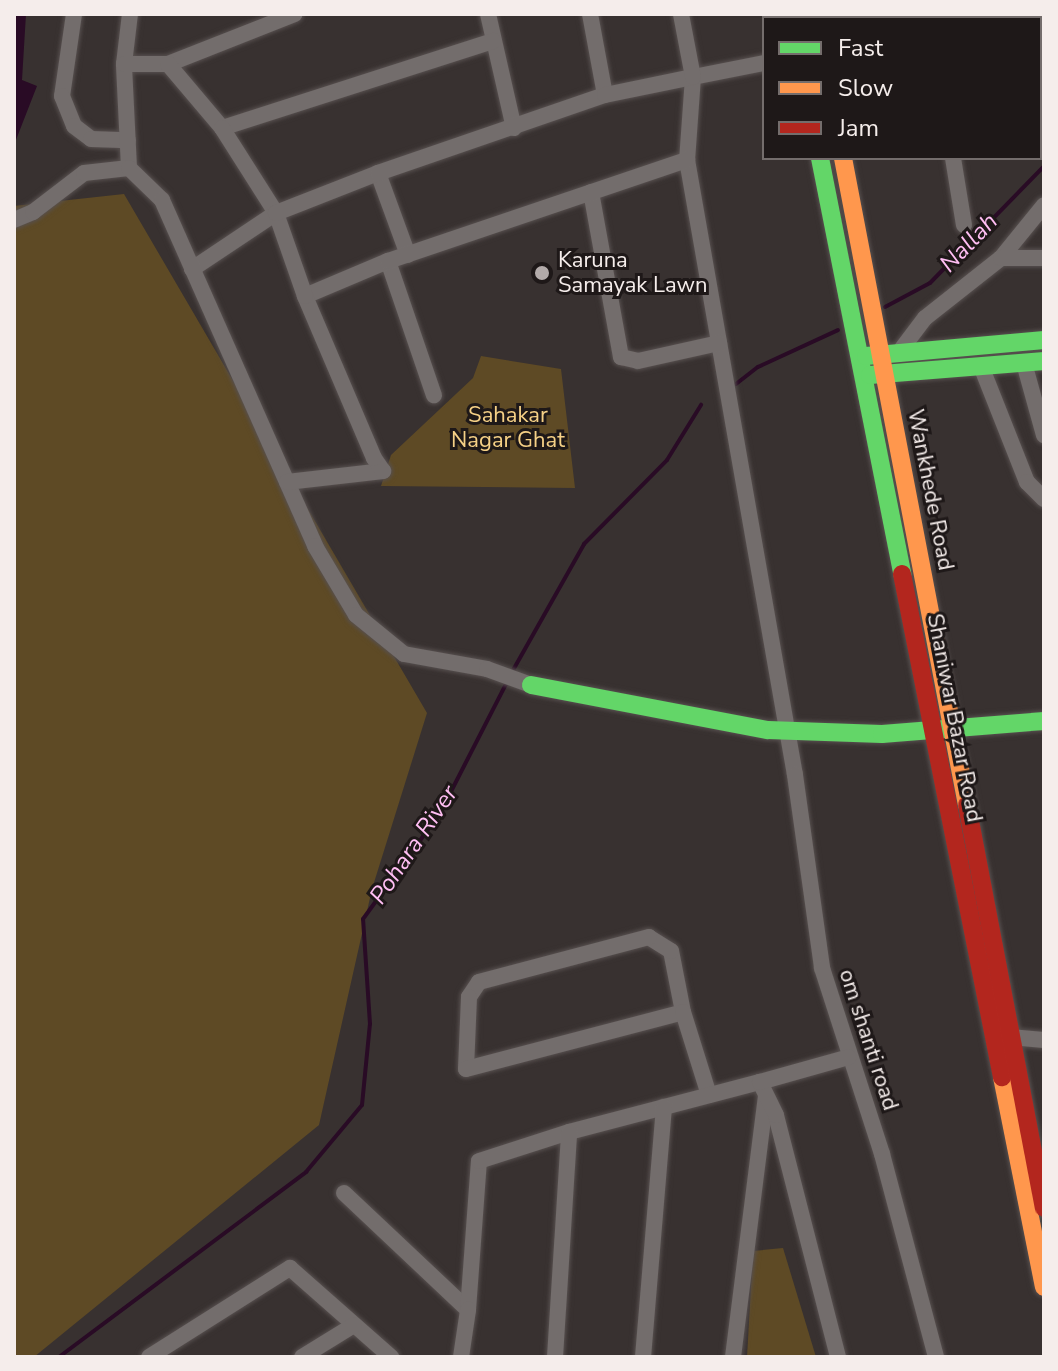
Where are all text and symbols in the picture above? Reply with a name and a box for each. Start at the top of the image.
legend [762,16,1042,160]
text: Fast [838,32,883,64]
text: Slow [838,72,893,104]
text: Jam [838,112,879,144]
water label: Nallah [934,207,1004,279]
place label: Karuna Samayak Lawn [558,247,707,298]
marker: Karuna Samayak Lawn [533,264,551,282]
park label: Sahakar Nagar Ghat [451,402,565,454]
street label: Wankhede Road [901,407,959,573]
street label: Shaniwar Bazar Road [921,612,987,824]
water label: Pohara River [364,780,464,910]
street label: om shanti road [833,966,903,1114]

